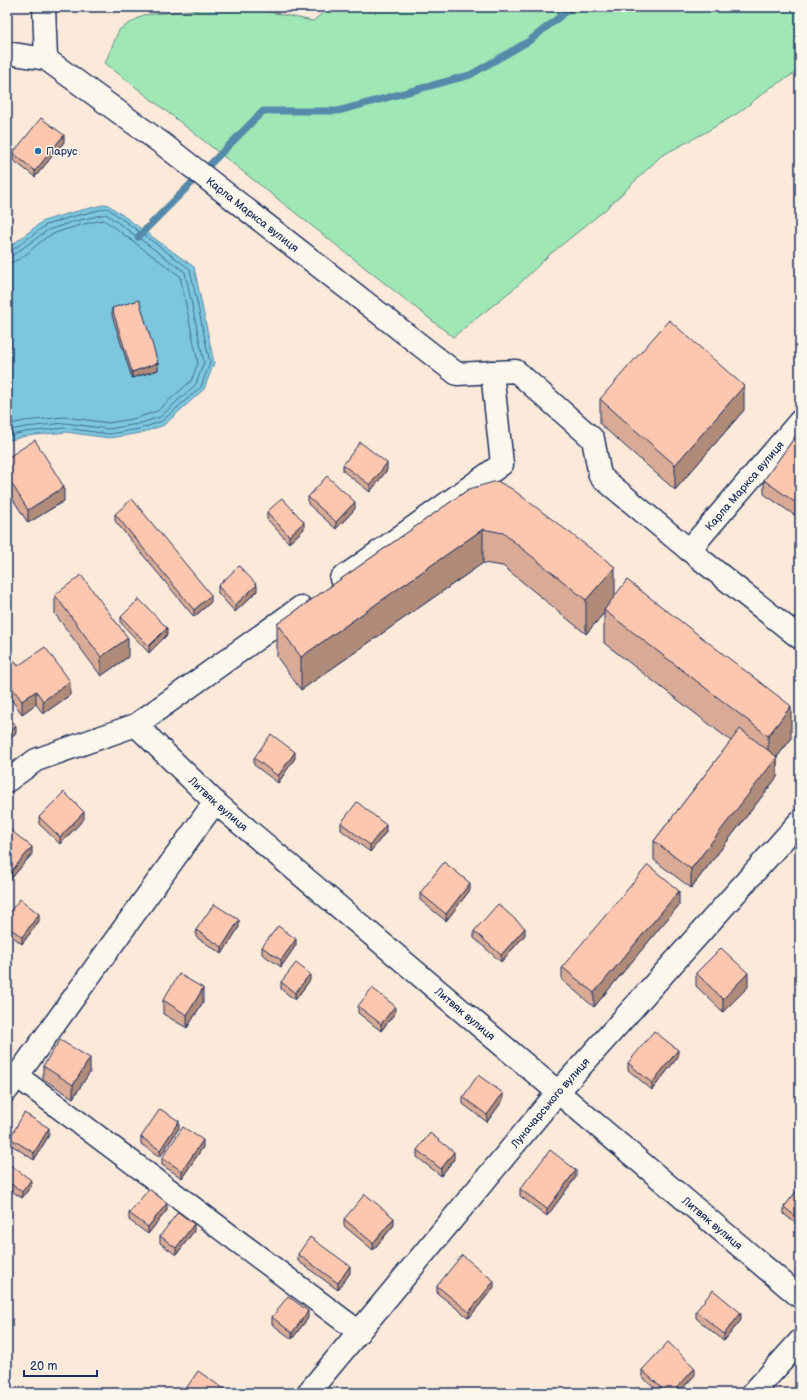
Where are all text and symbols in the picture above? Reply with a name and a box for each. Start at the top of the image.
place label: Парус [46,145,78,158]
marker: Парус [33,146,43,156]
street label: Карла Маркса вулиця [204,174,302,254]
street label: Карла Маркса вулиця [702,438,786,533]
street label: Литвяк вулиця [186,773,251,834]
street label: Литвяк вулиця [432,984,498,1043]
street label: Луначарського вулиця [507,1055,592,1151]
street label: Литвяк вулиця [679,1193,745,1252]
scale bar [24,1352,97,1378]
text: 20 m [30,1359,57,1374]

